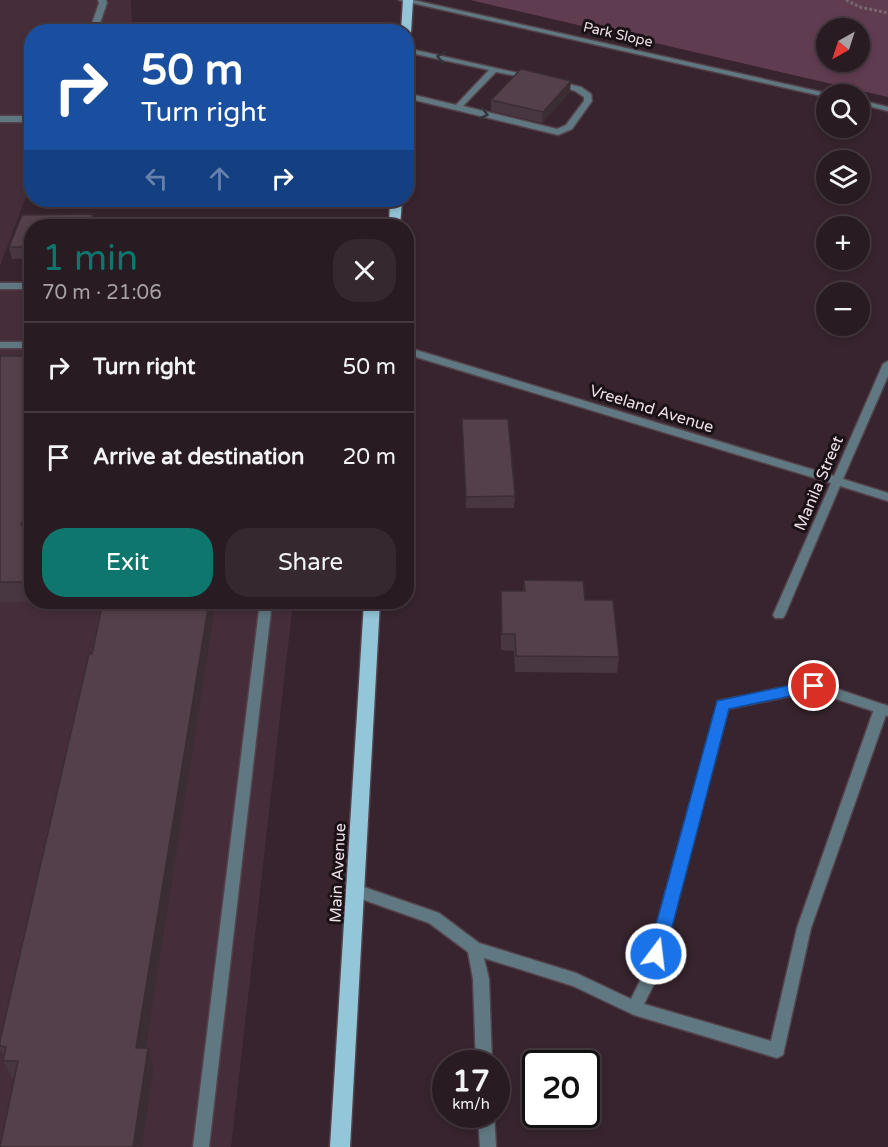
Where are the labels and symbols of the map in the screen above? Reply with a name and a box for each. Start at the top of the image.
street label: Park Slope [581,18,654,51]
north arrow [816,18,870,72]
one-way arrow [436,52,446,65]
one-way arrow [478,107,488,120]
street label: Vreeland Avenue [587,381,716,437]
street label: Manila Street [790,433,848,534]
pin [788,660,839,711]
street label: Main Avenue [325,823,351,923]
position arrow [624,922,688,986]
speed limit sign: 20 [522,1050,600,1128]

